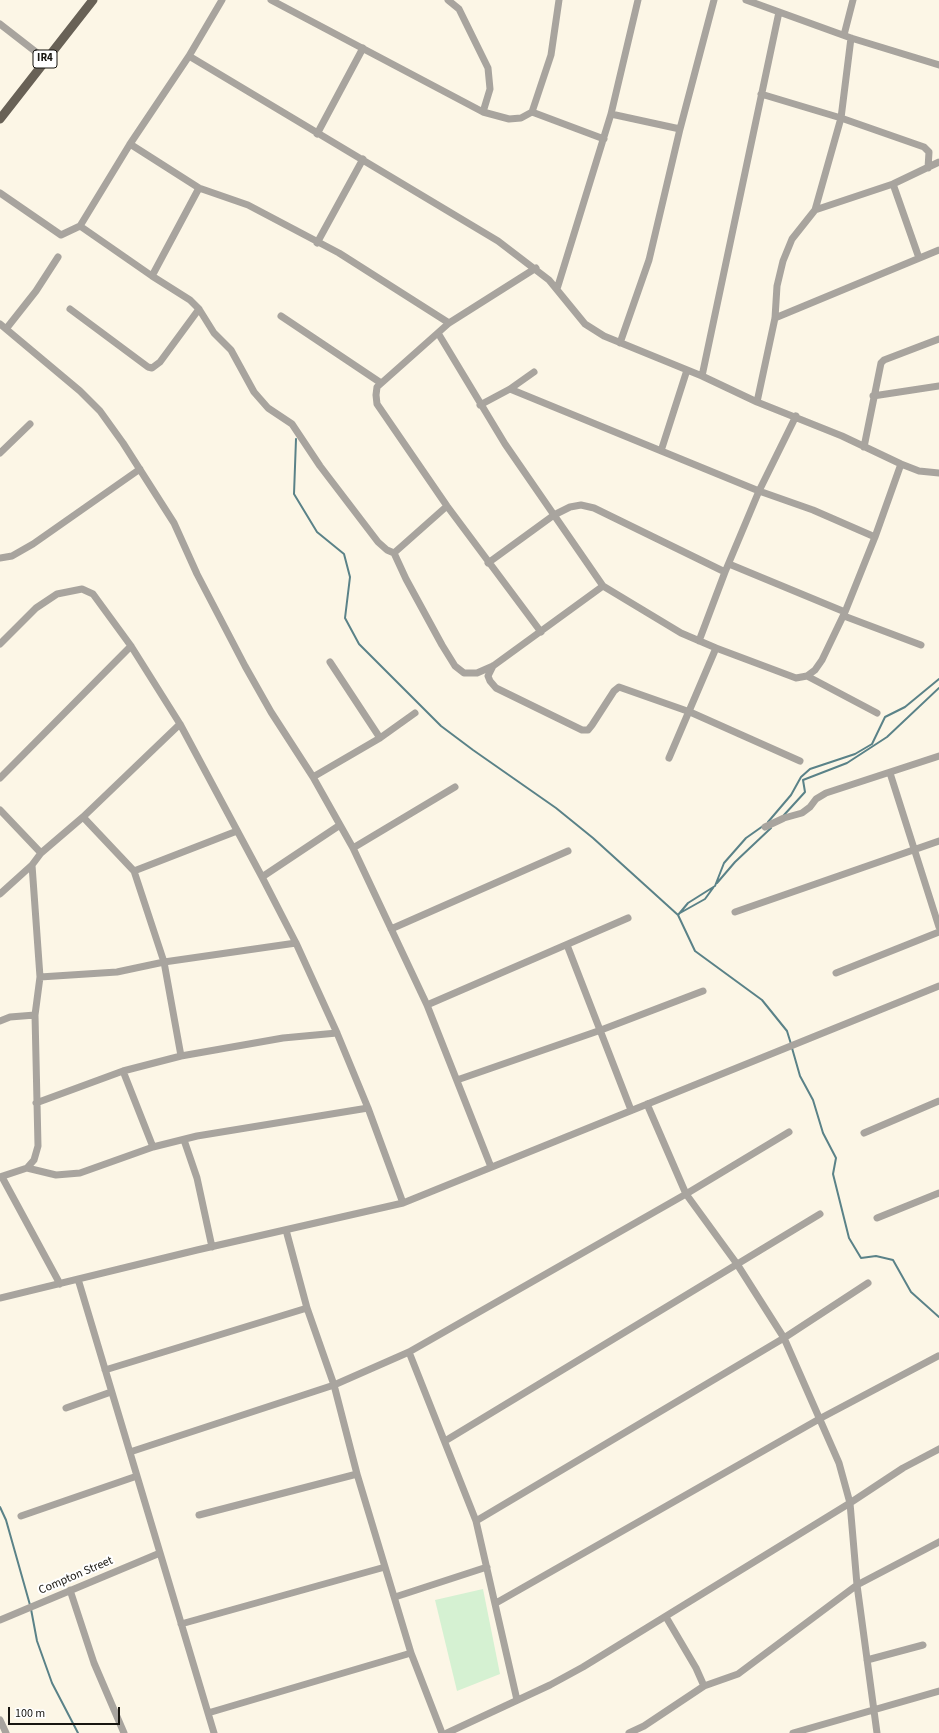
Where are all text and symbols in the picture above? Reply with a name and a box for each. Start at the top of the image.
road number: IR4 [33,50,57,68]
street label: Compton Street [37,1554,115,1598]
scale bar [10,1699,122,1725]
text: 100 m [15,1705,45,1722]

